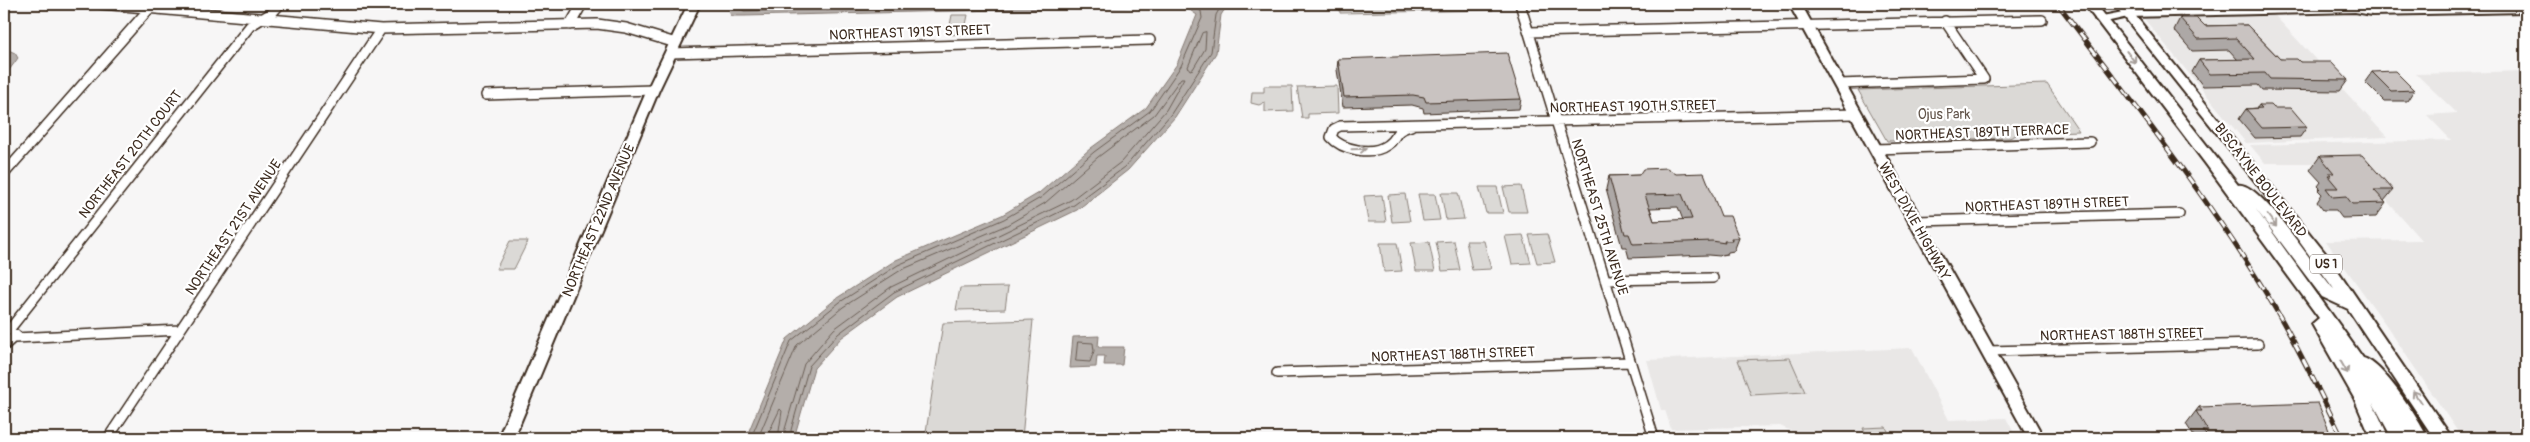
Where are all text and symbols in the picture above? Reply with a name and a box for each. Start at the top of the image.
street label: NORTHEAST 191ST STREET [829,21,991,44]
one-way arrow [2126,50,2137,63]
street label: NORTHEAST 20TH COURT [75,87,186,222]
street label: NORTHEAST 190TH STREET [1550,97,1717,116]
park label: Ojus Park [1918,106,1971,123]
street label: BISCAYNE BOULEVARD [2211,120,2311,241]
street label: NORTHEAST 189TH TERRACE [1895,121,2069,144]
street label: NORTHEAST 25TH AVENUE [1568,137,1631,297]
street label: NORTHEAST 22ND AVENUE [558,141,638,299]
one-way arrow [1350,144,1367,154]
street label: NORTHEAST 21ST AVENUE [182,156,285,298]
street label: WEST DIXIE HIGHWAY [1875,159,1954,283]
street label: NORTHEAST 189TH STREET [1965,193,2130,216]
one-way arrow [2267,214,2277,228]
road number: US 1 [2310,254,2342,274]
street label: NORTHEAST 188TH STREET [2040,325,2204,344]
street label: NORTHEAST 188TH STREET [1371,343,1536,366]
one-way arrow [2340,360,2350,374]
one-way arrow [2412,391,2422,405]

